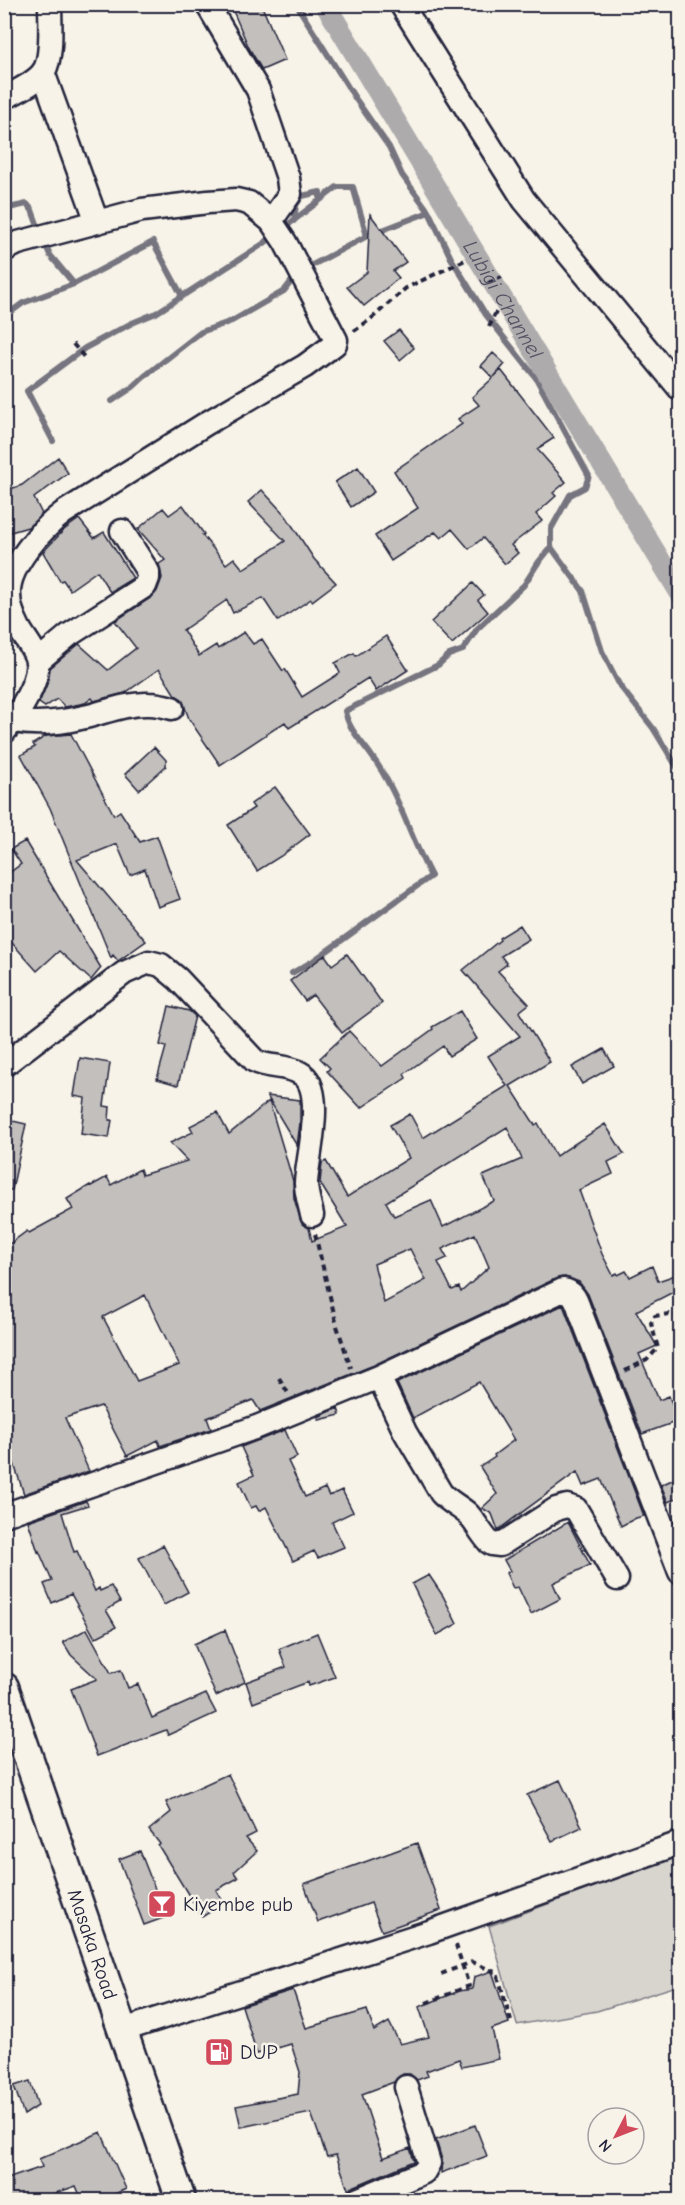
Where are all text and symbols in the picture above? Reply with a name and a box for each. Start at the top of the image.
water label: Lubigi Channel [458,236,548,363]
street label: Masaka Road [63,1886,122,2002]
bar icon: Kiyembe pub [146,1888,178,1920]
place label: Kiyembe pub [183,1893,293,1916]
fuel station icon: DUP [203,2036,235,2068]
place label: DUP [240,2041,278,2064]
north arrow [586,2106,646,2166]
text: N [595,2135,616,2155]

